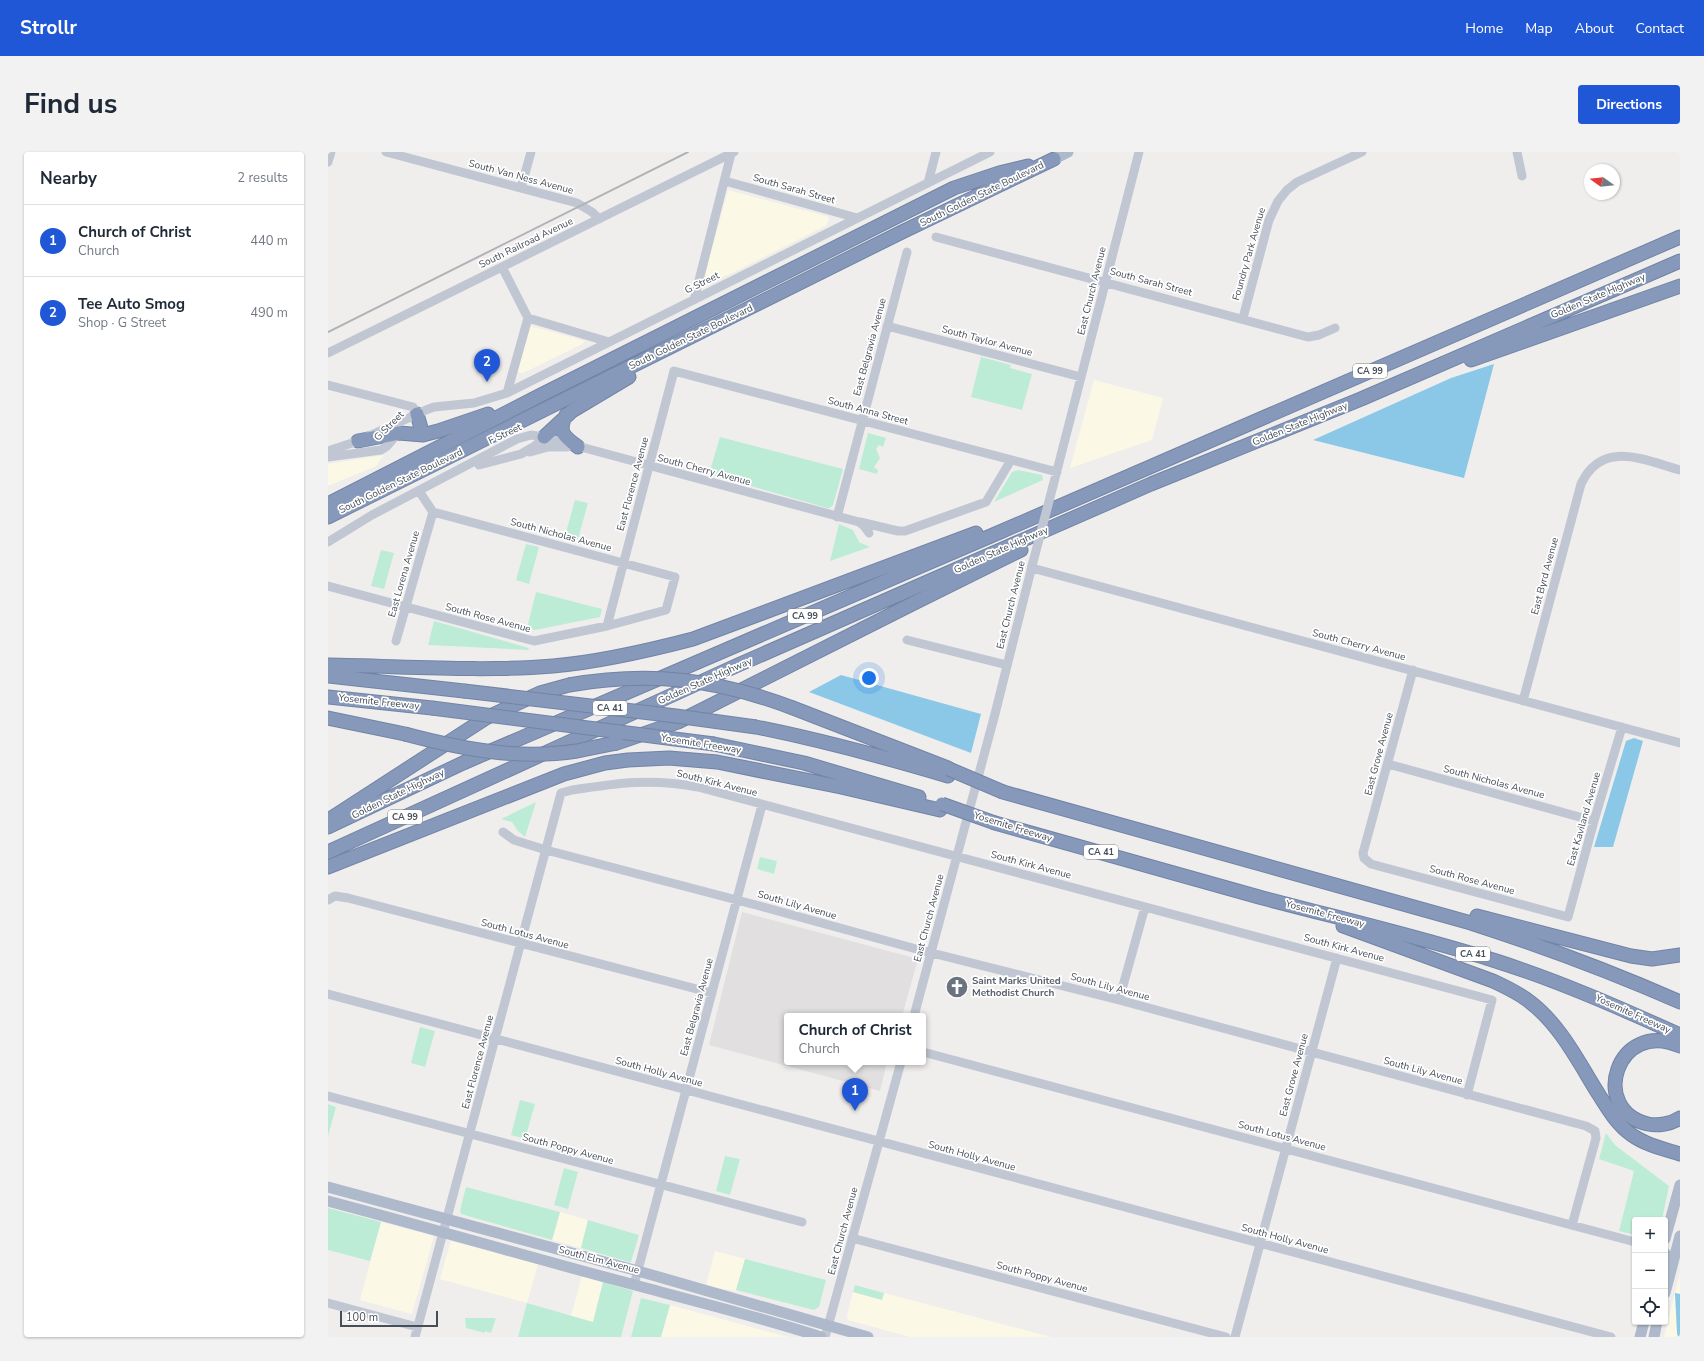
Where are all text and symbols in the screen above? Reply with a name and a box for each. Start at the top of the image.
text: Strollr [20,15,77,41]
text: Home [1465,19,1503,38]
text: Map [1525,19,1553,38]
text: About [1575,19,1614,38]
text: Contact [1636,19,1684,38]
text: Find us [24,85,118,123]
button: Directions [1578,85,1680,124]
street label: South Van Ness Avenue [467,156,575,198]
street label: South Golden State Boulevard [918,158,1046,230]
north arrow [1584,164,1620,200]
text: Nearby [40,167,97,190]
text: 2 results [237,169,288,187]
street label: South Sarah Street [751,171,837,208]
street label: Foundry Park Avenue [1229,206,1269,302]
street label: South Railroad Avenue [477,214,575,272]
text: Church of Christ [78,222,191,242]
text: 1 [49,232,57,250]
text: 440 m [250,232,288,250]
text: Church [78,242,119,260]
street label: East Church Avenue [1074,245,1110,337]
street label: South Sarah Street [1108,264,1194,300]
street label: G Street [682,268,722,297]
street label: Golden State Highway [1549,269,1648,322]
text: Tee Auto Smog [78,294,185,314]
street label: East Belgravia Avenue [850,296,890,398]
street label: South Golden State Boulevard [627,301,755,373]
text: 2 [49,304,57,322]
text: 490 m [250,304,288,322]
text: Shop · G Street [78,314,166,332]
street label: South Taylor Avenue [940,322,1034,360]
pin: 2 [474,349,500,382]
road number: CA 99 [1353,364,1387,378]
street label: South Anna Street [826,394,910,429]
street label: Golden State Highway [1250,398,1350,450]
street label: G Street [371,408,407,444]
street label: F Street [486,420,524,448]
street label: East Florence Avenue [614,435,652,533]
street label: South Golden State Boulevard [337,445,465,517]
street label: South Cherry Avenue [656,451,752,489]
street label: South Nicholas Avenue [509,515,613,555]
street label: Golden State Highway [952,523,1051,577]
street label: East Lorena Avenue [385,529,423,619]
street label: East Byrd Avenue [1528,536,1562,616]
street label: East Church Avenue [993,559,1029,651]
street label: South Rose Avenue [444,600,532,636]
road number: CA 99 [788,609,822,623]
street label: South Cherry Avenue [1311,626,1407,664]
street label: Golden State Highway [656,654,755,708]
your location [859,668,879,688]
street label: Yosemite Freeway [337,691,421,713]
road number: CA 41 [593,701,627,715]
street label: East Grove Avenue [1361,711,1397,797]
street label: Yosemite Freeway [659,731,743,757]
street label: South Nicholas Avenue [1442,762,1546,802]
street label: Golden State Highway [349,765,447,823]
street label: South Kirk Avenue [675,766,759,800]
street label: East Kaviland Avenue [1564,770,1604,868]
street label: Yosemite Freeway [971,808,1055,846]
road number: CA 99 [388,810,422,824]
road number: CA 41 [1084,845,1118,859]
street label: South Kirk Avenue [989,848,1073,882]
street label: South Rose Avenue [1428,862,1516,898]
street label: East Church Avenue [911,873,947,963]
street label: South Lily Avenue [756,887,838,923]
street label: Yosemite Freeway [1283,896,1367,931]
street label: South Lotus Avenue [479,916,571,952]
street label: South Kirk Avenue [1302,931,1386,965]
road number: CA 41 [1456,947,1490,961]
street label: East Belgravia Avenue [677,956,717,1058]
street label: South Lily Avenue [1069,970,1151,1004]
church icon: Saint Marks United Methodist Church [944,974,970,1000]
place label: Saint Marks United Methodist Church [972,974,1061,1000]
street label: Yosemite Freeway [1592,991,1674,1037]
street label: East Florence Avenue [459,1013,497,1111]
popup [784,1013,926,1065]
text: Church of Christ [798,1020,912,1040]
street label: East Grove Avenue [1276,1032,1312,1118]
text: Church [798,1040,840,1058]
street label: South Holly Avenue [614,1054,704,1090]
street label: South Lily Avenue [1382,1054,1464,1088]
pin: 1 [842,1078,868,1111]
street label: South Lotus Avenue [1236,1118,1328,1154]
street label: South Poppy Avenue [521,1130,615,1168]
street label: South Holly Avenue [927,1138,1017,1174]
street label: East Church Avenue [825,1186,861,1276]
map controls [1632,1217,1668,1325]
button: + [1632,1217,1668,1253]
street label: South Holly Avenue [1240,1221,1330,1257]
street label: South Elm Avenue [557,1242,641,1278]
button: − [1632,1253,1668,1289]
street label: South Poppy Avenue [995,1258,1089,1296]
button: locate [1632,1289,1668,1325]
scale bar [340,1309,438,1328]
text: 100 m [346,1310,378,1325]

